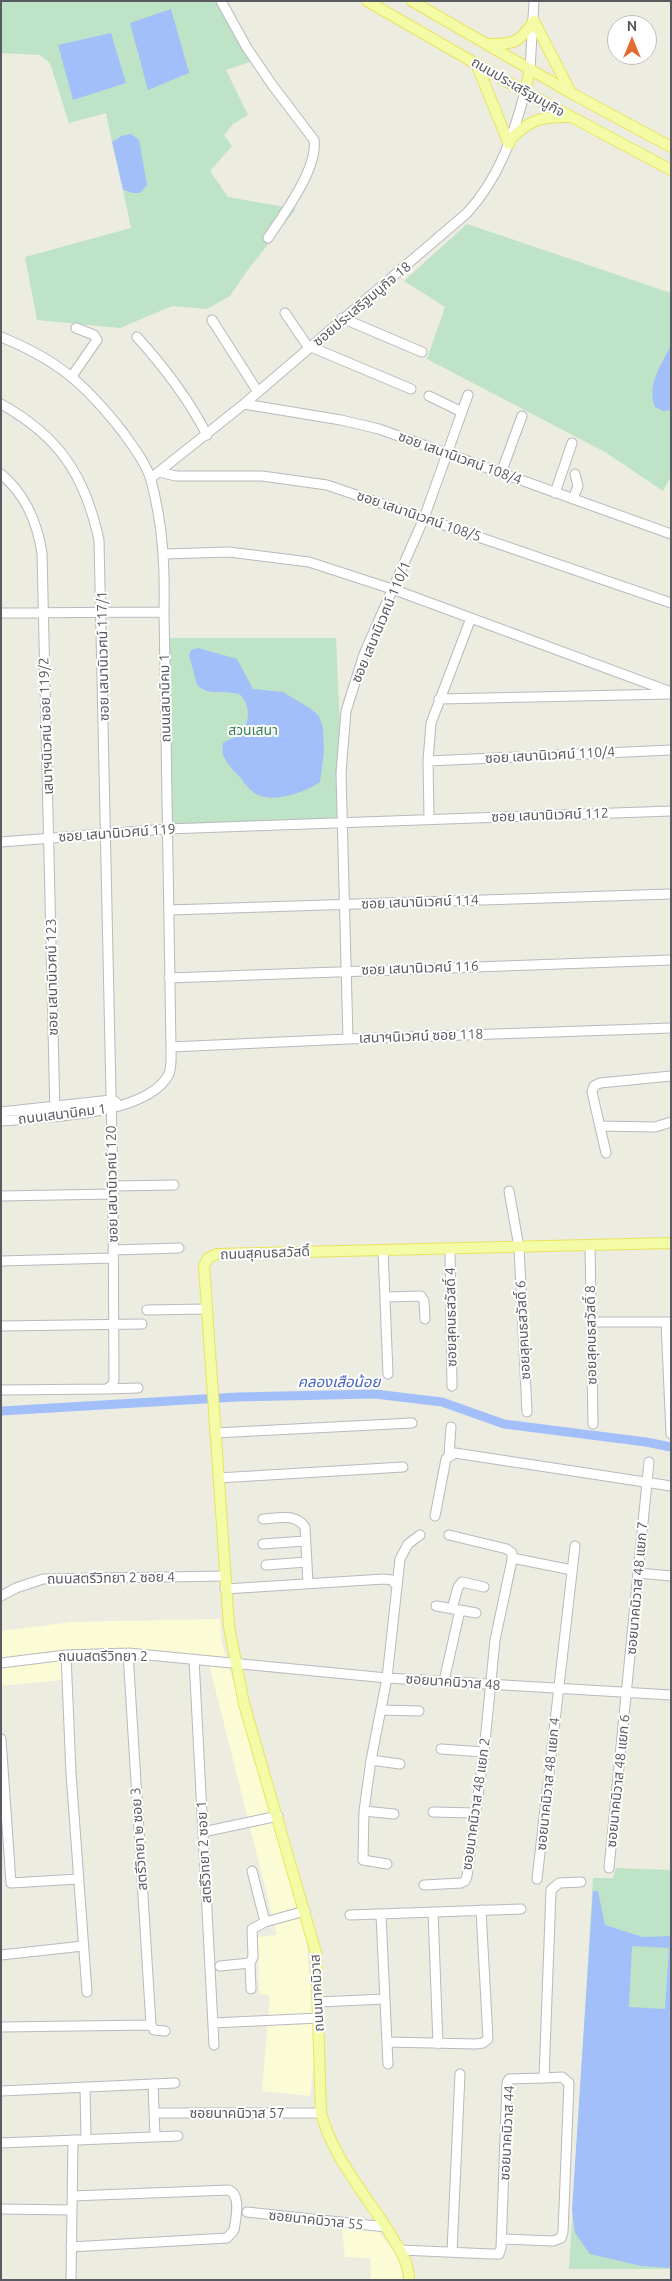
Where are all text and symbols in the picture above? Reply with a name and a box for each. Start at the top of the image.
north arrow [607,15,657,65]
text: N [627,18,637,34]
street label: ถนนประเสริฐมนูกิจ [468,53,568,121]
street label: ซอยประเสริฐมนูกิจ 18 [310,258,414,350]
street label: ซอย เสนานิเวศน์ 108/4 [396,428,524,488]
street label: ซอย เสนานิเวศน์ 108/5 [355,487,483,545]
street label: ซอย เสนานิเวศน์ 110/1 [348,559,414,685]
street label: ซอย เสนานิเวศน์ 117/1 [93,591,113,721]
street label: ถนนเสนานิคม 1 [156,653,174,743]
street label: เสนาฯนิเวศน์ ซอย 119/2 [35,657,57,795]
park label: สวนเสนา [228,722,278,738]
street label: ซอย เสนานิเวศน์ 110/4 [484,743,616,767]
street label: ซอย เสนานิเวศน์ 112 [491,805,609,825]
street label: ซอย เสนานิเวศน์ 119 [58,821,176,845]
street label: ซอย เสนานิเวศน์ 114 [361,892,479,912]
street label: ซอย เสนานิเวศน์ 123 [43,918,61,1036]
street label: ซอย เสนานิเวศน์ 116 [361,958,479,978]
street label: เสนาฯนิเวศน์ ซอย 118 [358,1025,484,1047]
street label: ถนนเสนานิคม 1 [17,1100,107,1128]
street label: ซอย เสนานิเวศน์ 120 [103,1125,121,1243]
street label: ถนนสุคนธสวัสดิ์ [220,1243,310,1263]
street label: ซอยสุคนธสวัสดิ์ 4 [442,1267,460,1367]
street label: ซอยสุคนธสวัสดิ์ 6 [512,1280,534,1380]
street label: ซอยสุคนธสวัสดิ์ 8 [582,1285,600,1385]
water label: คลองเสือน้อย [298,1373,380,1391]
street label: ซอยนาคนิวาส 48 แยก 7 [623,1521,651,1655]
street label: ถนนสตรีวิทยา 2 ซอย 4 [47,1568,175,1588]
street label: ถนนสตรีวิทยา 2 [58,1648,148,1664]
street label: ซอยนาคนิวาส 48 [405,1670,501,1694]
street label: ซอยนาคนิวาส 48 แยก 6 [603,1714,633,1848]
street label: ซอยนาคนิวาส 48 แยก 4 [533,1717,563,1851]
street label: ซอยนาคนิวาส 48 แยก 2 [458,1737,494,1871]
street label: สตรีวิทยา ๒ ซอย 3 [127,1787,151,1891]
street label: สตรีวิทยา 2 ซอย 1 [193,1800,215,1904]
street label: ถนนนาคนิวาส [307,1954,327,2032]
street label: ซอยนาคนิวาส 44 [496,2085,518,2181]
street label: ซอยนาคนิวาส 57 [189,2105,285,2121]
street label: ซอยนาคนิวาส 55 [268,2207,364,2233]

